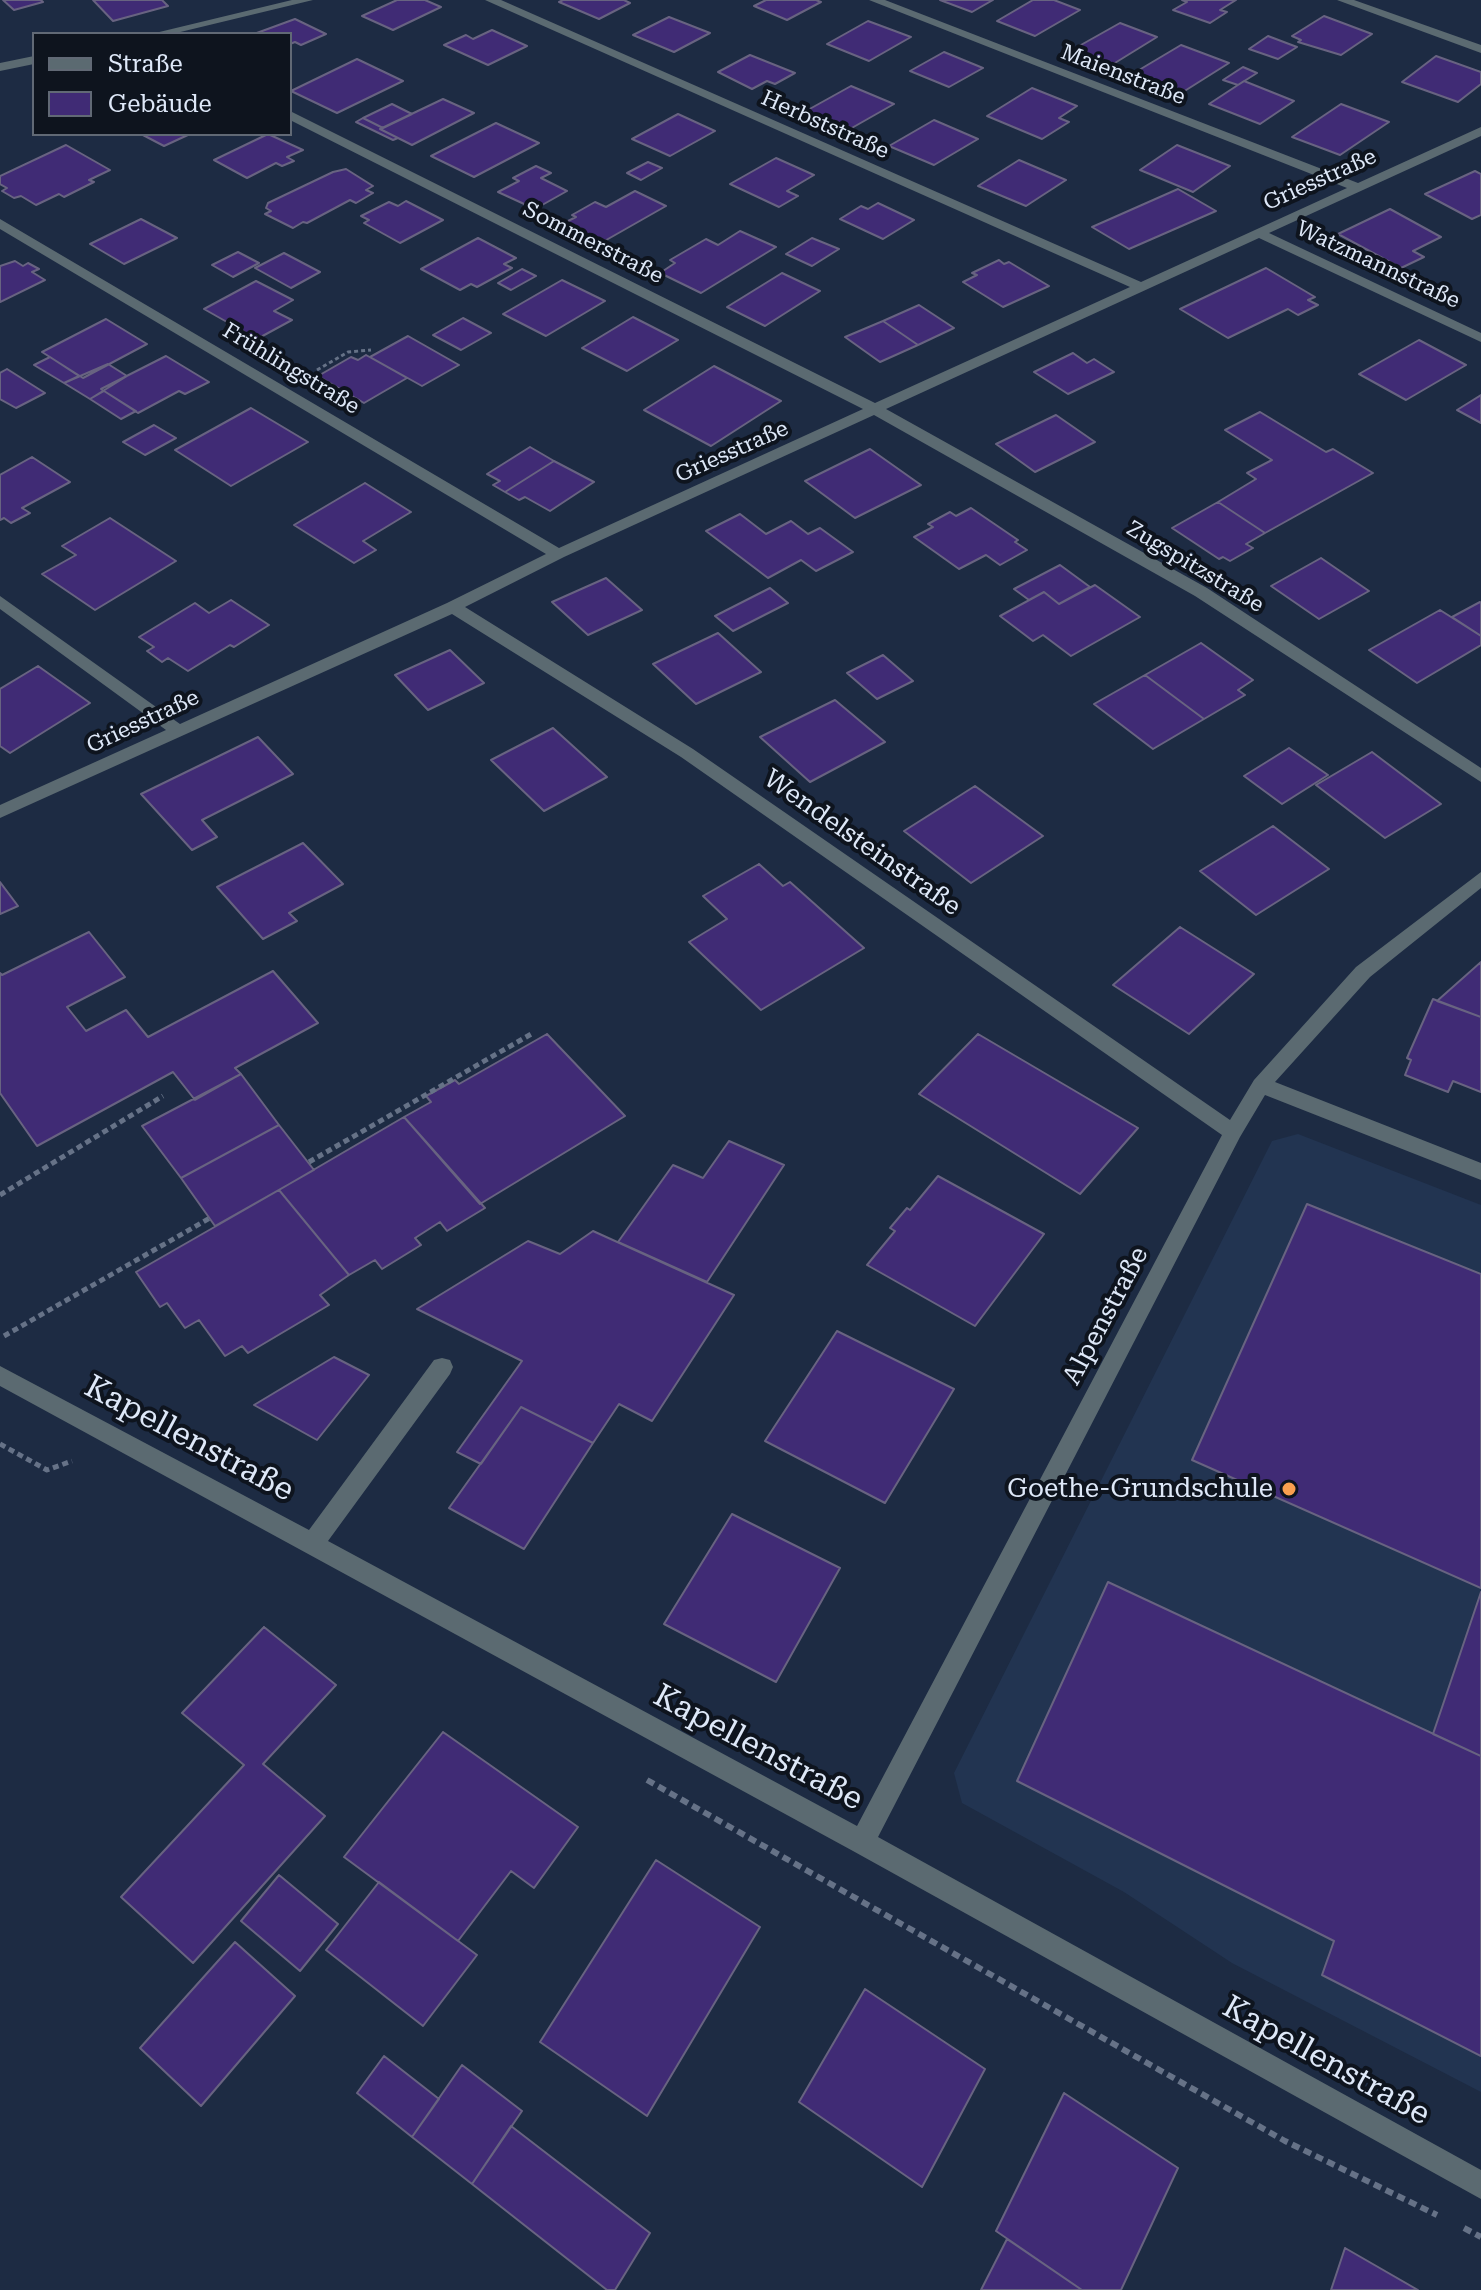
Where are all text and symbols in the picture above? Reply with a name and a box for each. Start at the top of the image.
legend [32,32,292,136]
street label: Maienstraße [1057,39,1189,111]
text: Straße [108,50,183,78]
street label: Herbststraße [757,85,893,165]
text: Gebäude [108,90,212,118]
street label: Griesstraße [1259,143,1381,217]
street label: Sommerstraße [518,196,668,290]
street label: Watzmannstraße [1292,216,1464,314]
street label: Frühlingstraße [218,318,364,420]
street label: Griesstraße [671,415,793,489]
street label: Zugspitzstraße [1121,516,1269,618]
street label: Griesstraße [83,684,203,760]
street label: Wendelsteinstraße [758,763,966,923]
street label: Alpenstraße [1057,1242,1155,1390]
street label: Kapellenstraße [78,1368,300,1510]
place label: Goethe-Grundschule [1007,1473,1273,1505]
marker: Goethe-Grundschule [1280,1480,1298,1498]
street label: Kapellenstraße [647,1677,869,1819]
street label: Kapellenstraße [1216,1988,1436,2134]

